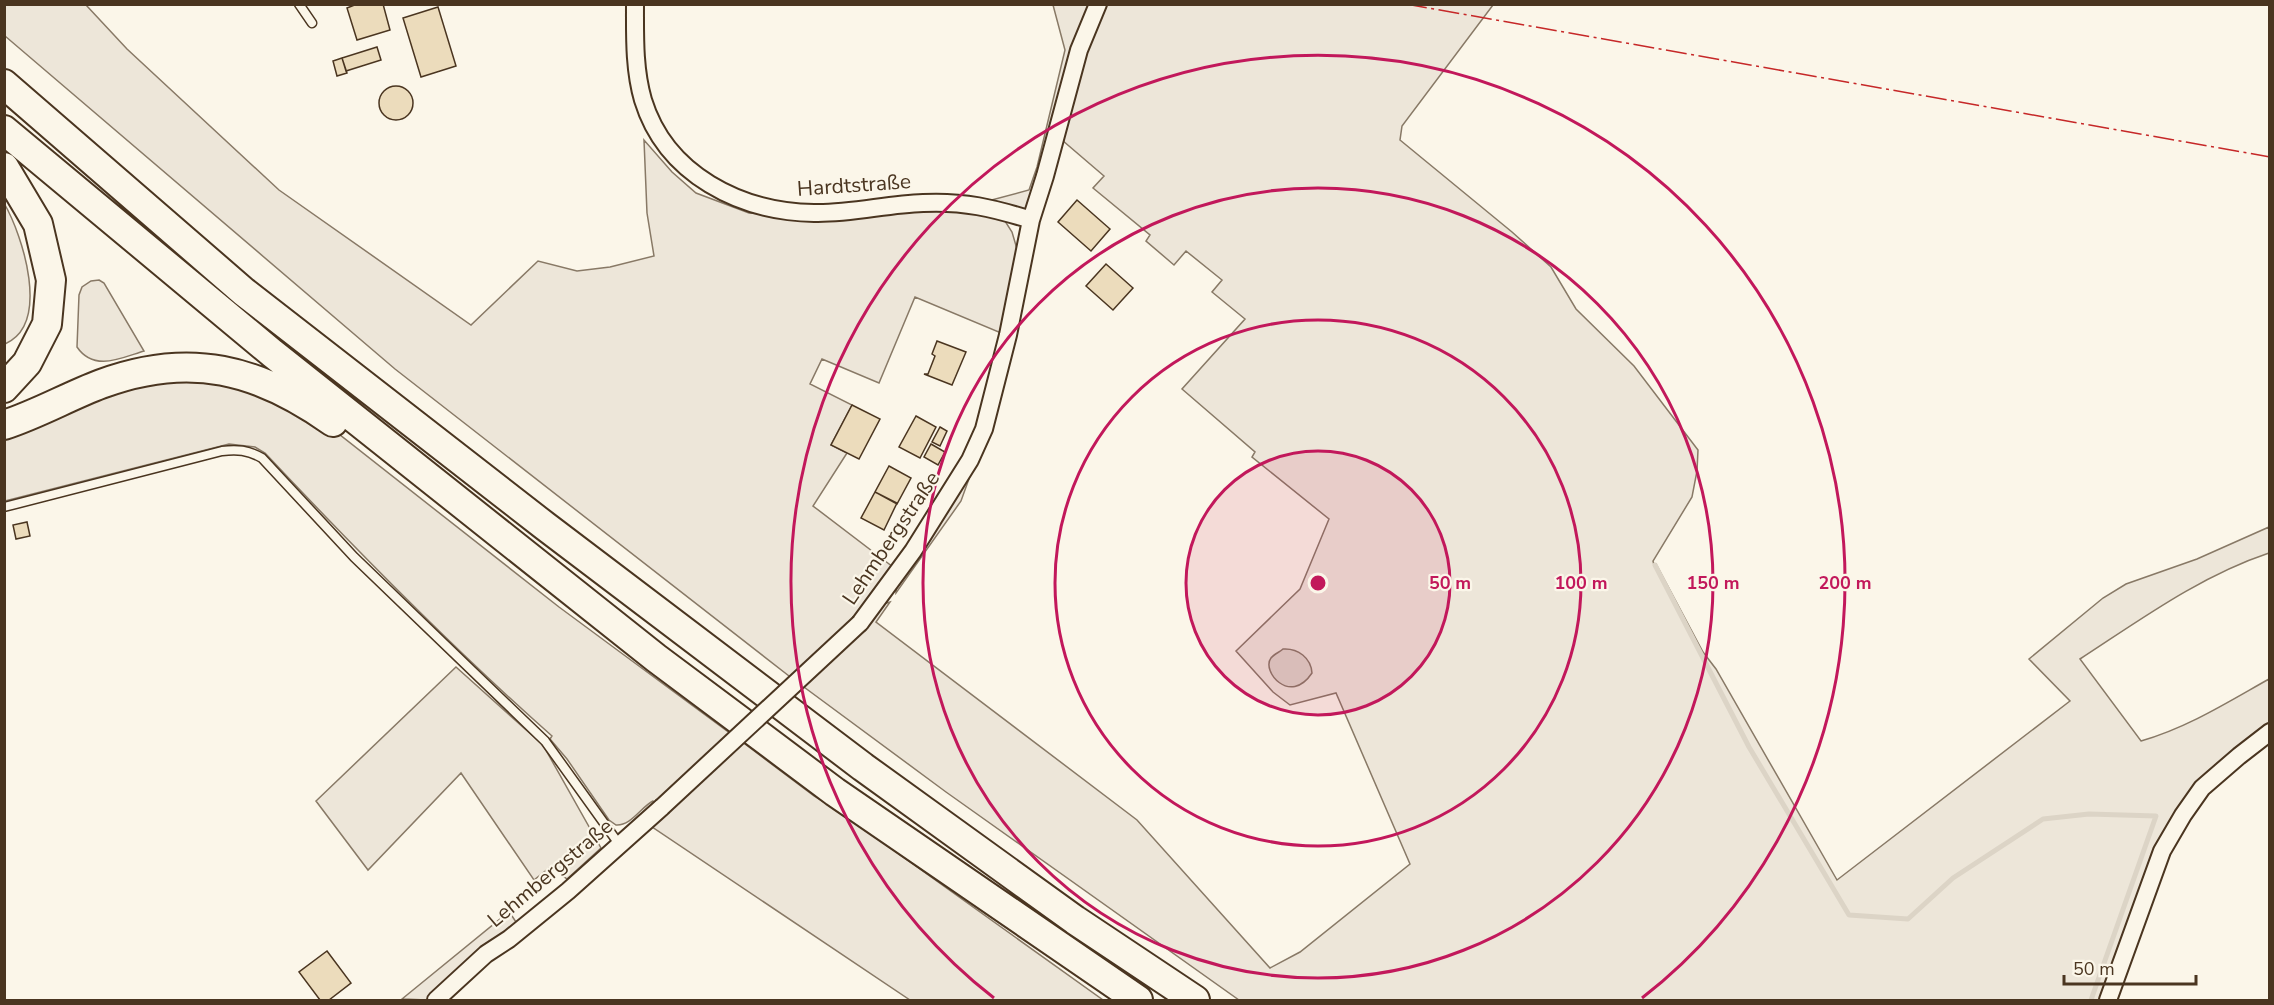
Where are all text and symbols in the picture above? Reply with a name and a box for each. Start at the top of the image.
street label: Hardtstraße [796,167,912,203]
street label: Lehmbergstraße [836,466,946,610]
text: 50 m [1429,571,1471,595]
text: 100 m [1554,571,1608,595]
text: 150 m [1686,571,1740,595]
text: 200 m [1818,571,1872,595]
centre of rings [1308,573,1328,593]
street label: Lehmbergstraße [481,812,619,934]
scale bar [2064,948,2196,986]
text: 50 m [2073,957,2115,981]

